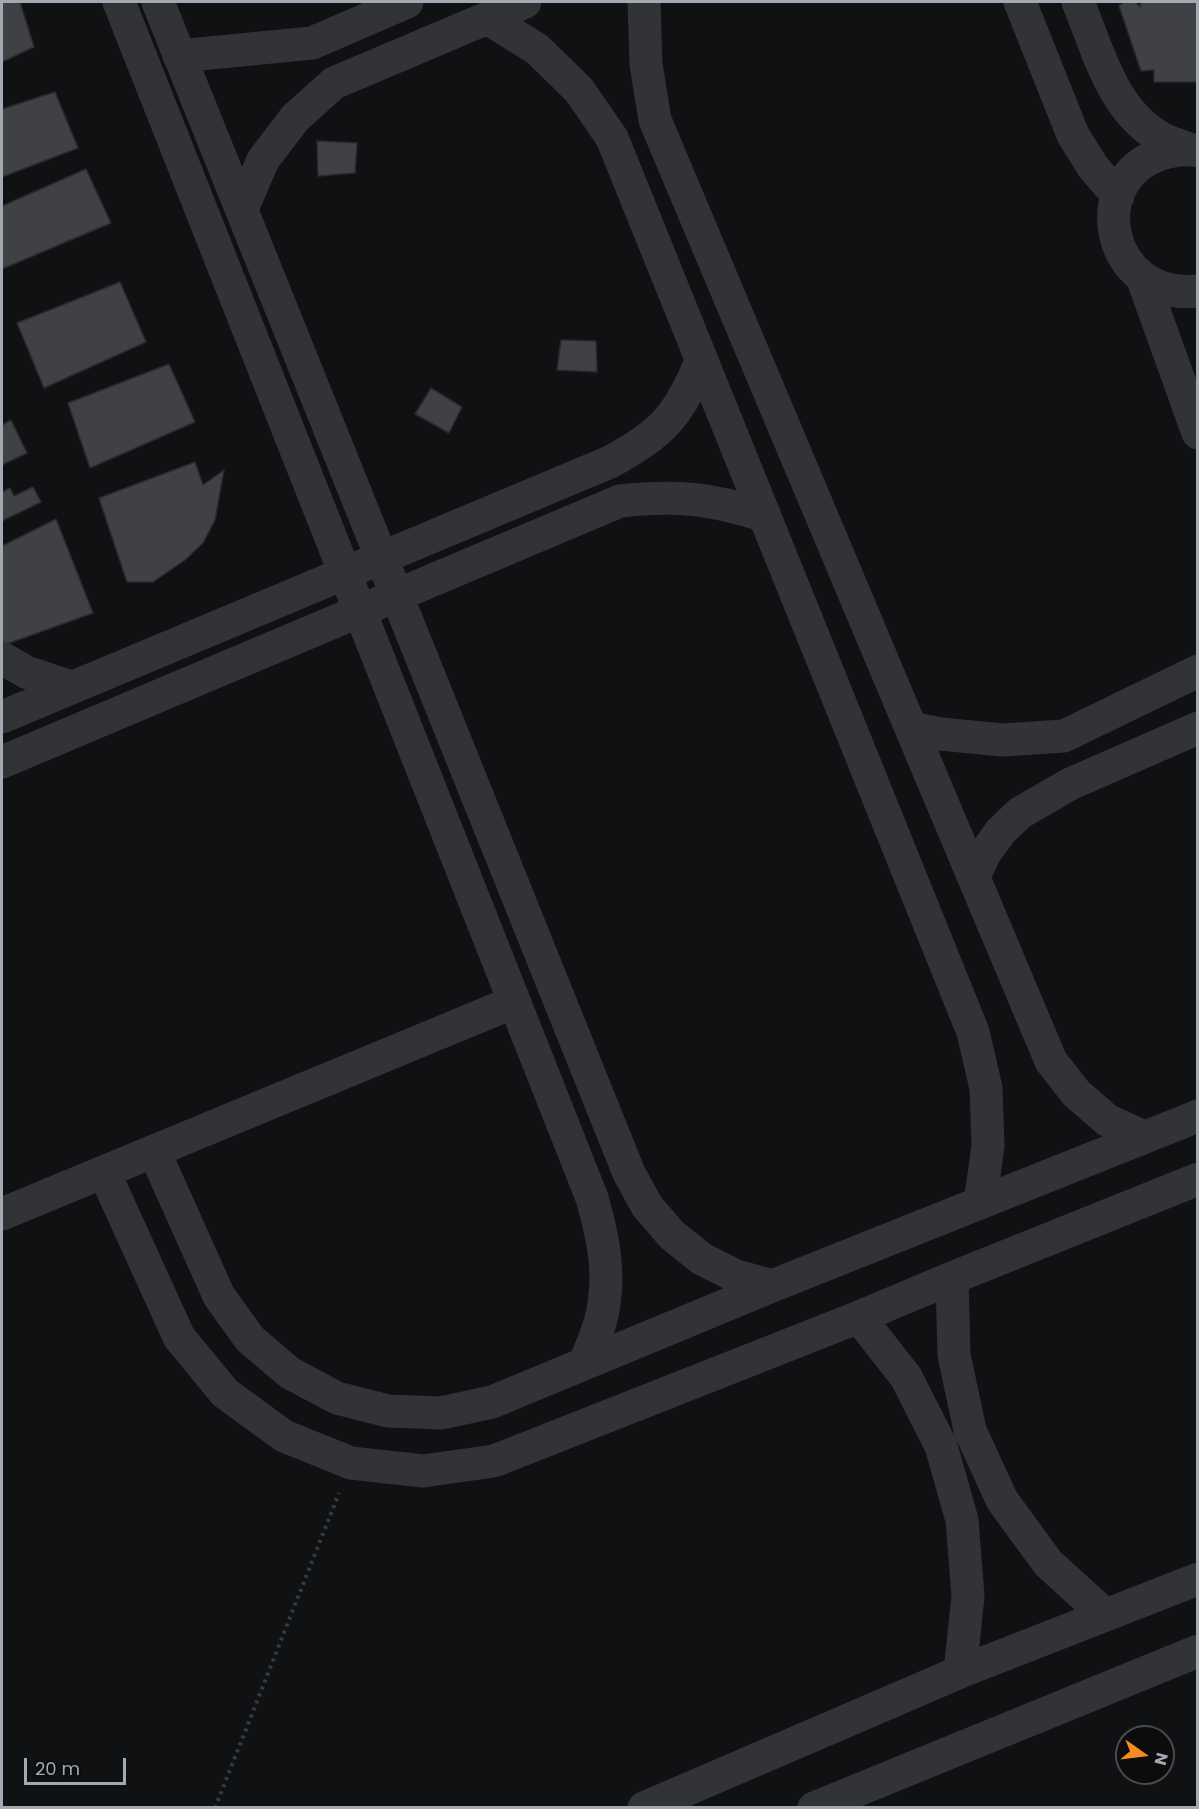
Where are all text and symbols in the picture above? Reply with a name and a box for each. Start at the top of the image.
north arrow [1115,1725,1175,1785]
scale bar [27,1746,129,1784]
text: N [1148,1750,1174,1768]
text: 20 m [35,1756,80,1781]

